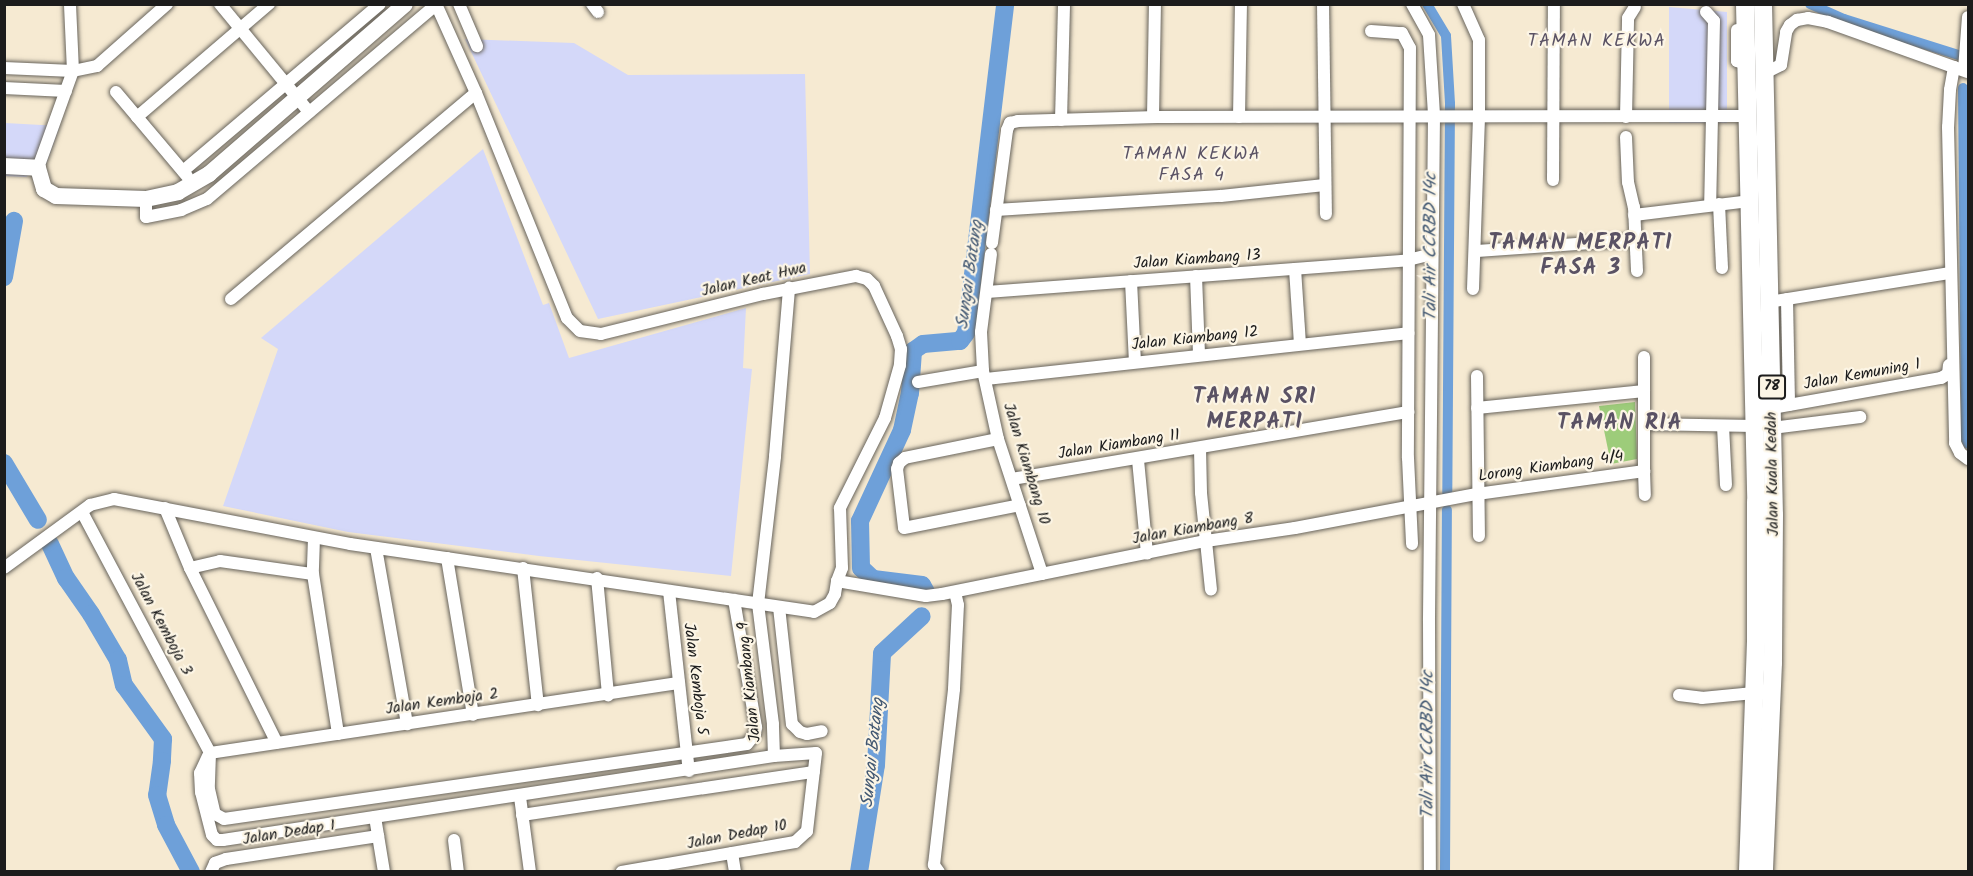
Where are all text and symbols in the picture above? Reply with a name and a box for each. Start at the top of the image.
district label: TAMAN KEKWA [1528,31,1666,53]
district label: TAMAN KEKWA FASA 4 [1123,145,1261,188]
water label: Tali Air CCRBD 14c [1421,173,1443,321]
water label: Sungai Batang [953,219,989,331]
district label: TAMAN MERPATI FASA 3 [1489,230,1673,282]
street label: Jalan Kiambang 13 [1133,246,1261,274]
street label: Jalan Keat Hwa [700,259,808,301]
street label: Jalan Kiambang 12 [1131,323,1259,355]
street label: Jalan Kemuning 1 [1802,355,1922,395]
road number: 78 [1757,375,1787,399]
district label: TAMAN SRI MERPATI [1193,384,1317,436]
street label: Jalan Kiambang 10 [998,401,1054,527]
district label: TAMAN RIA [1557,411,1683,437]
street label: Jalan Kuala Kedah [1762,412,1784,536]
street label: Jalan Kiambang 11 [1057,426,1181,464]
street label: Lorong Kiambang 4/4 [1477,447,1625,487]
street label: Jalan Kiambang 8 [1131,509,1255,549]
street label: Jalan Kemboja 3 [126,569,196,679]
street label: Jalan Kiambang 9 [734,621,766,743]
street label: Jalan Kemboja 5 [679,622,711,736]
water label: Tali Air CCRBD 14c [1418,671,1440,819]
street label: Jalan Kemboja 2 [384,685,500,719]
water label: Sungai Batang [858,697,890,809]
street label: Jalan Dedap 1 [241,816,337,850]
street label: Jalan Dedap 10 [685,816,789,854]

